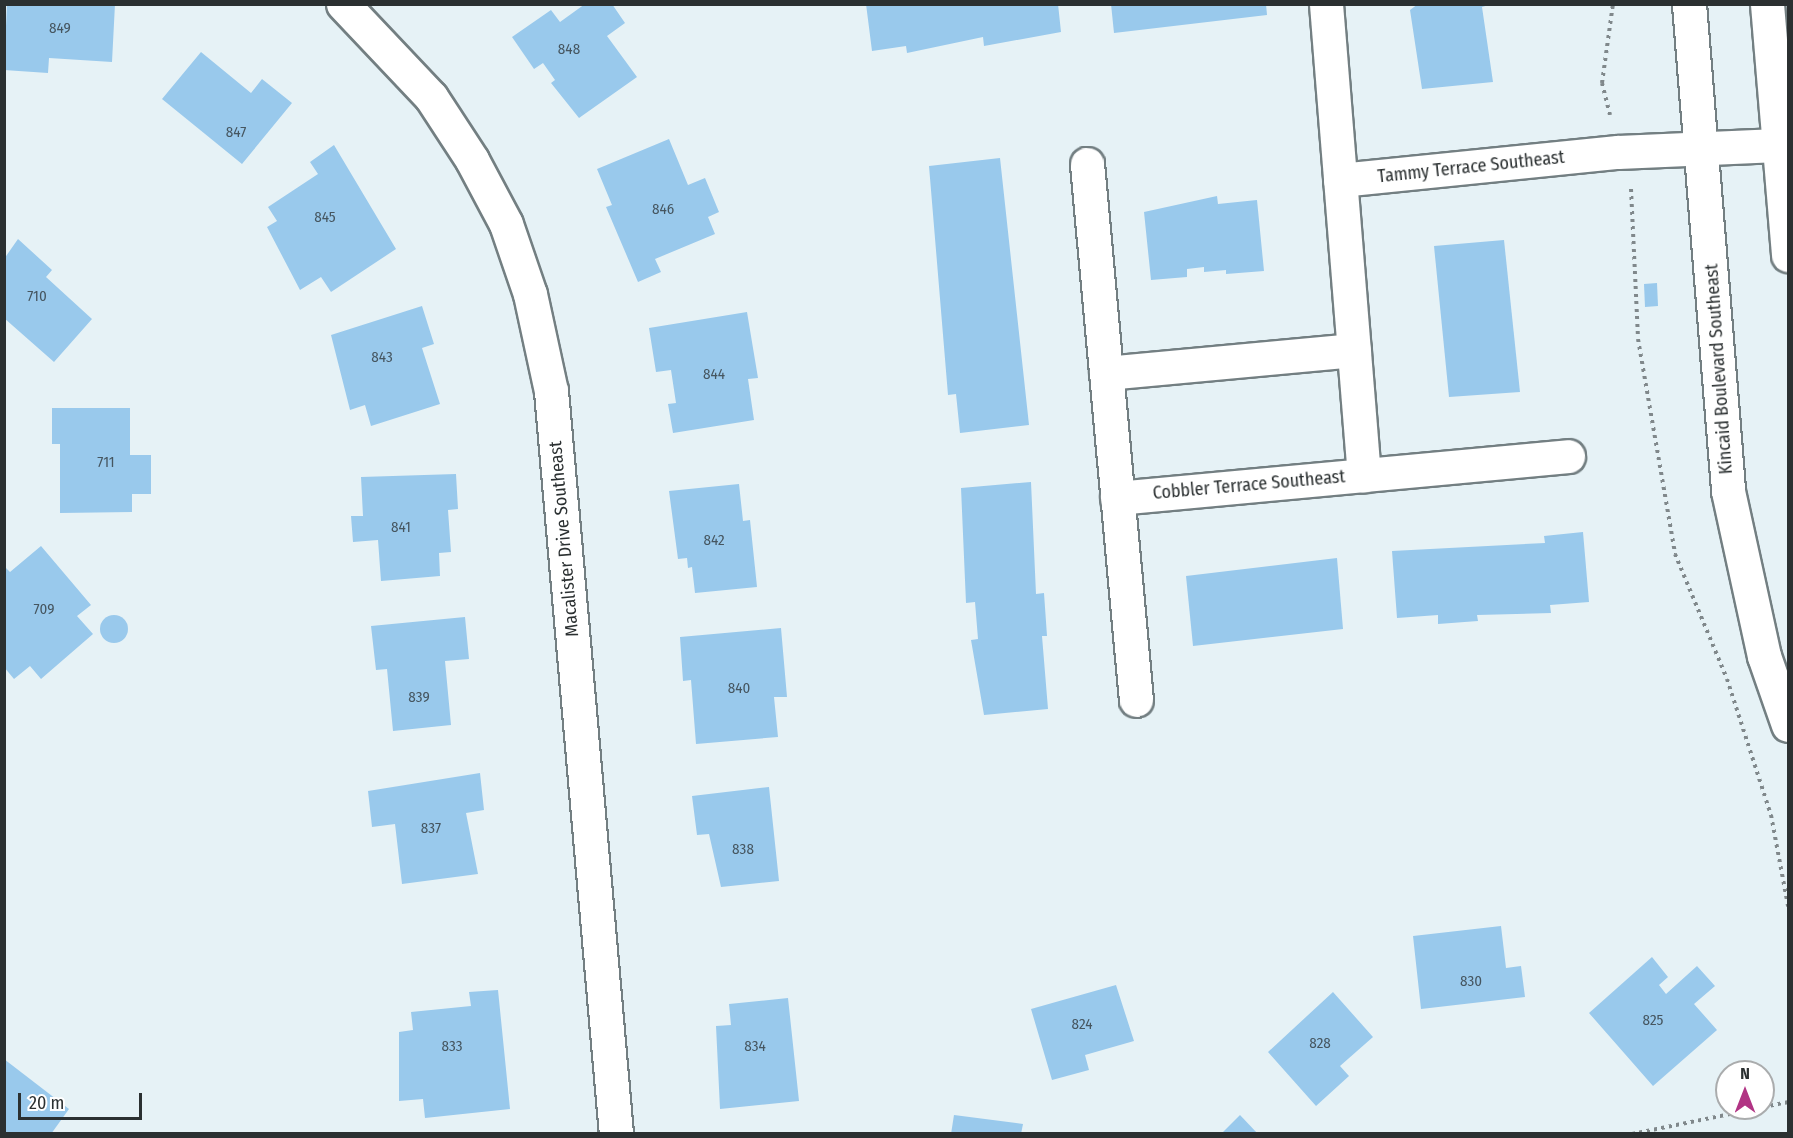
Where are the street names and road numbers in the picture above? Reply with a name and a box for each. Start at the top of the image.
street label: Tammy Terrace Southeast [1376,146,1566,188]
street label: Kincaid Boulevard Southeast [1701,263,1737,475]
street label: Macalister Drive Southeast [545,440,583,638]
street label: Cobbler Terrace Southeast [1152,466,1346,504]

